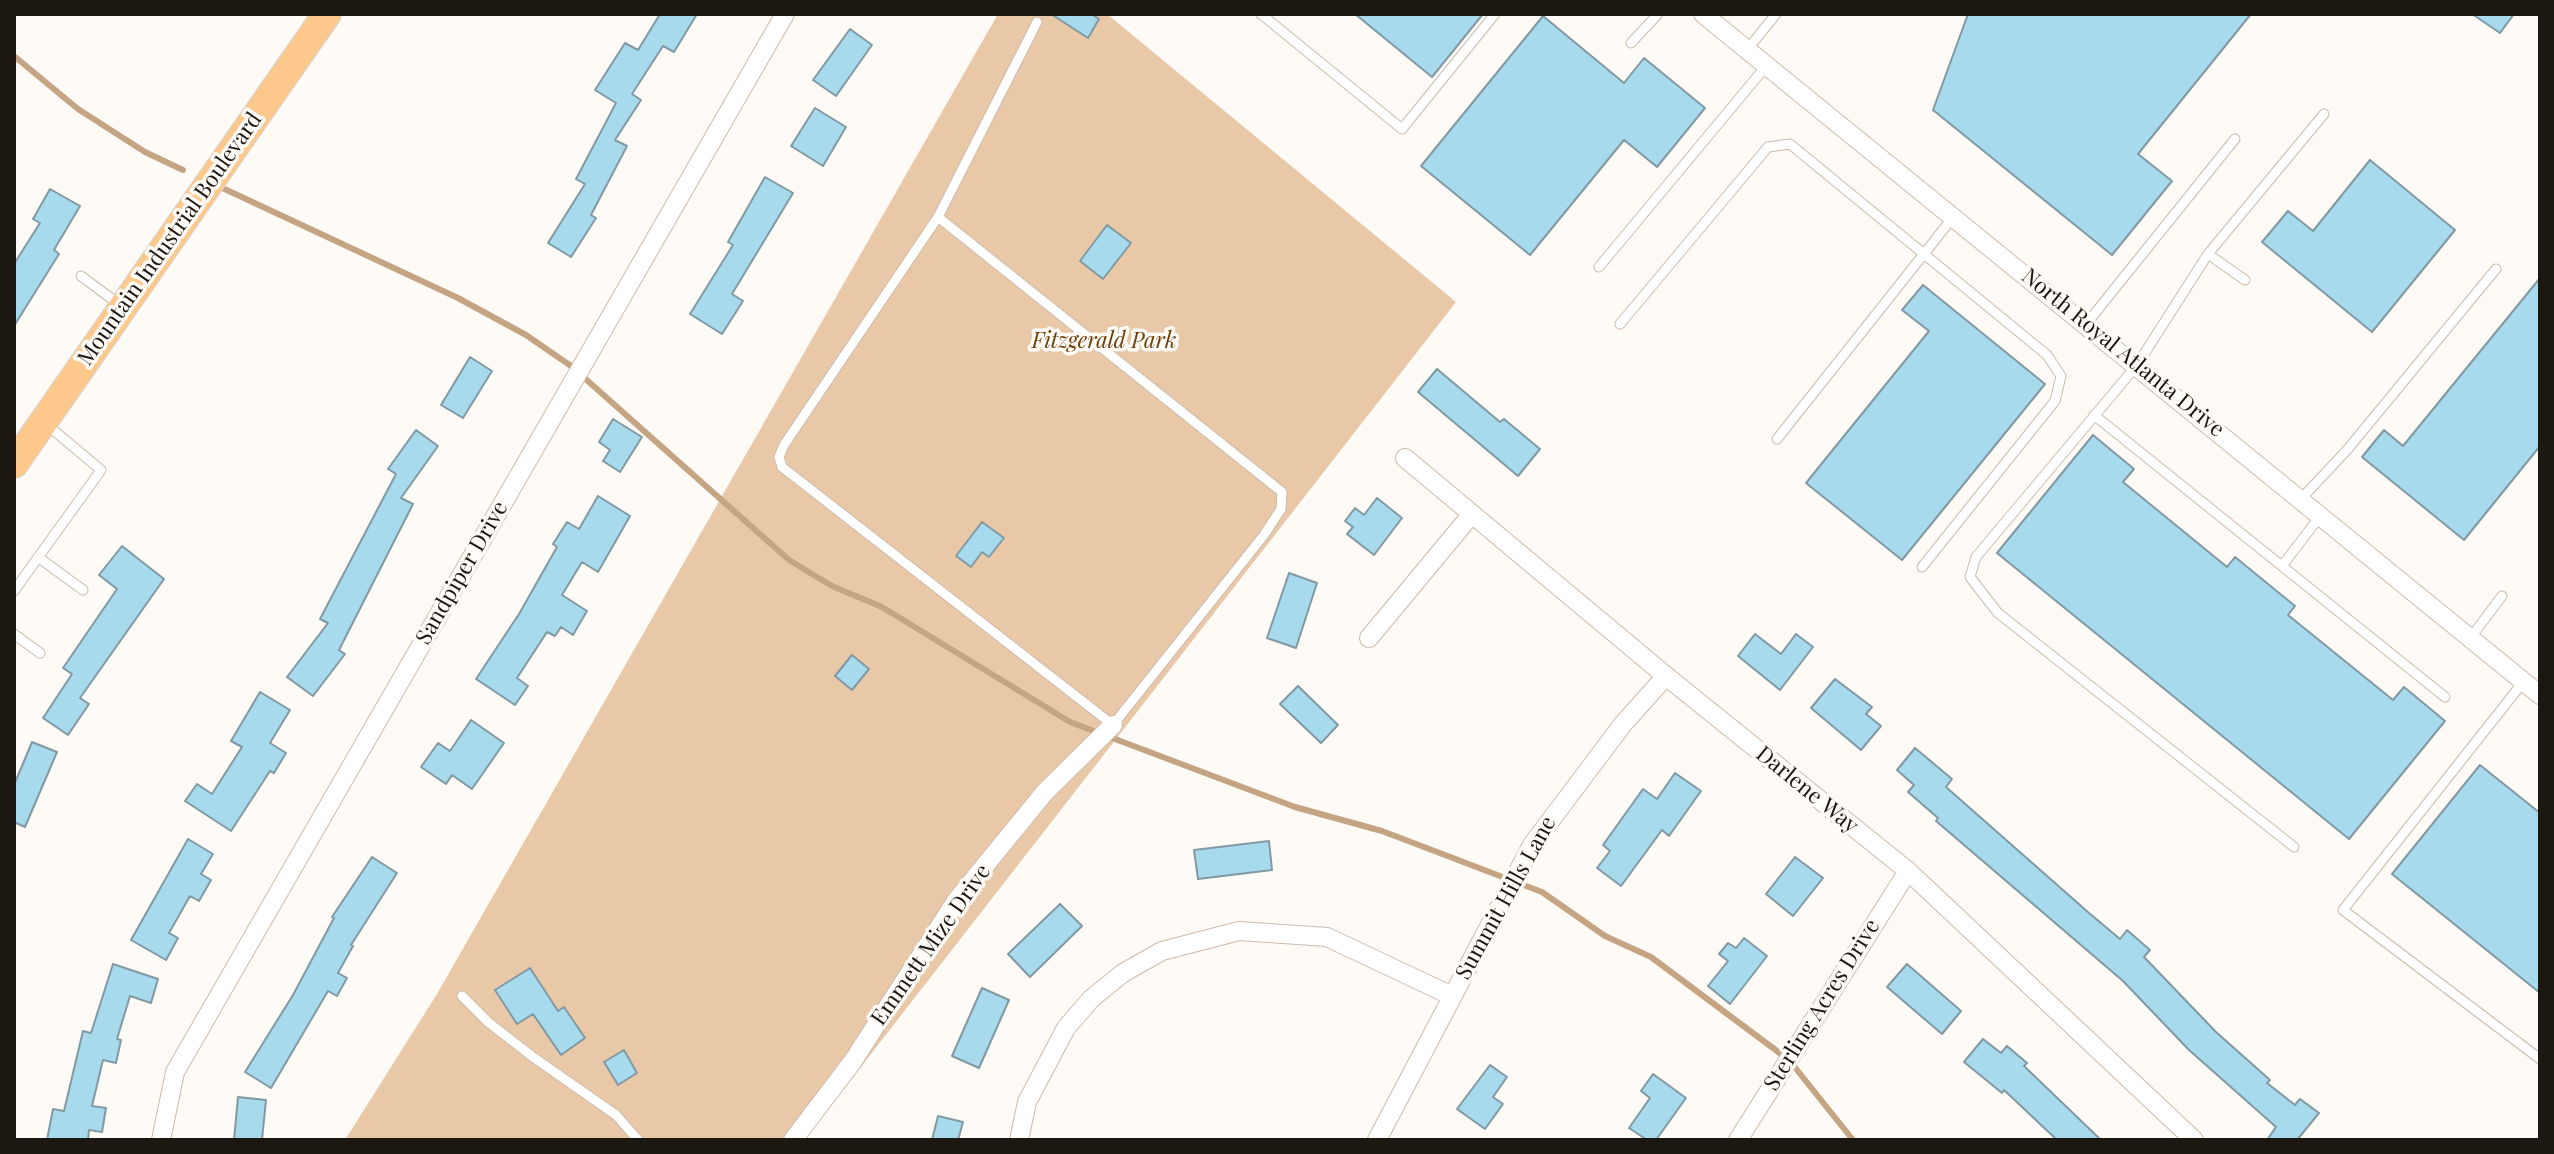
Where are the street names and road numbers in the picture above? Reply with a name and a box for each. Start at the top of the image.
street label: Mountain Industrial Boulevard [72,107,268,371]
street label: North Royal Atlanta Drive [2016,263,2230,443]
street label: Sandpiper Drive [410,497,514,649]
street label: Darlene Way [1751,741,1863,839]
street label: Summit Hills Lane [1450,812,1562,984]
street label: Emmett Mize Drive [866,859,996,1031]
street label: Sterling Acres Drive [1759,914,1885,1096]

